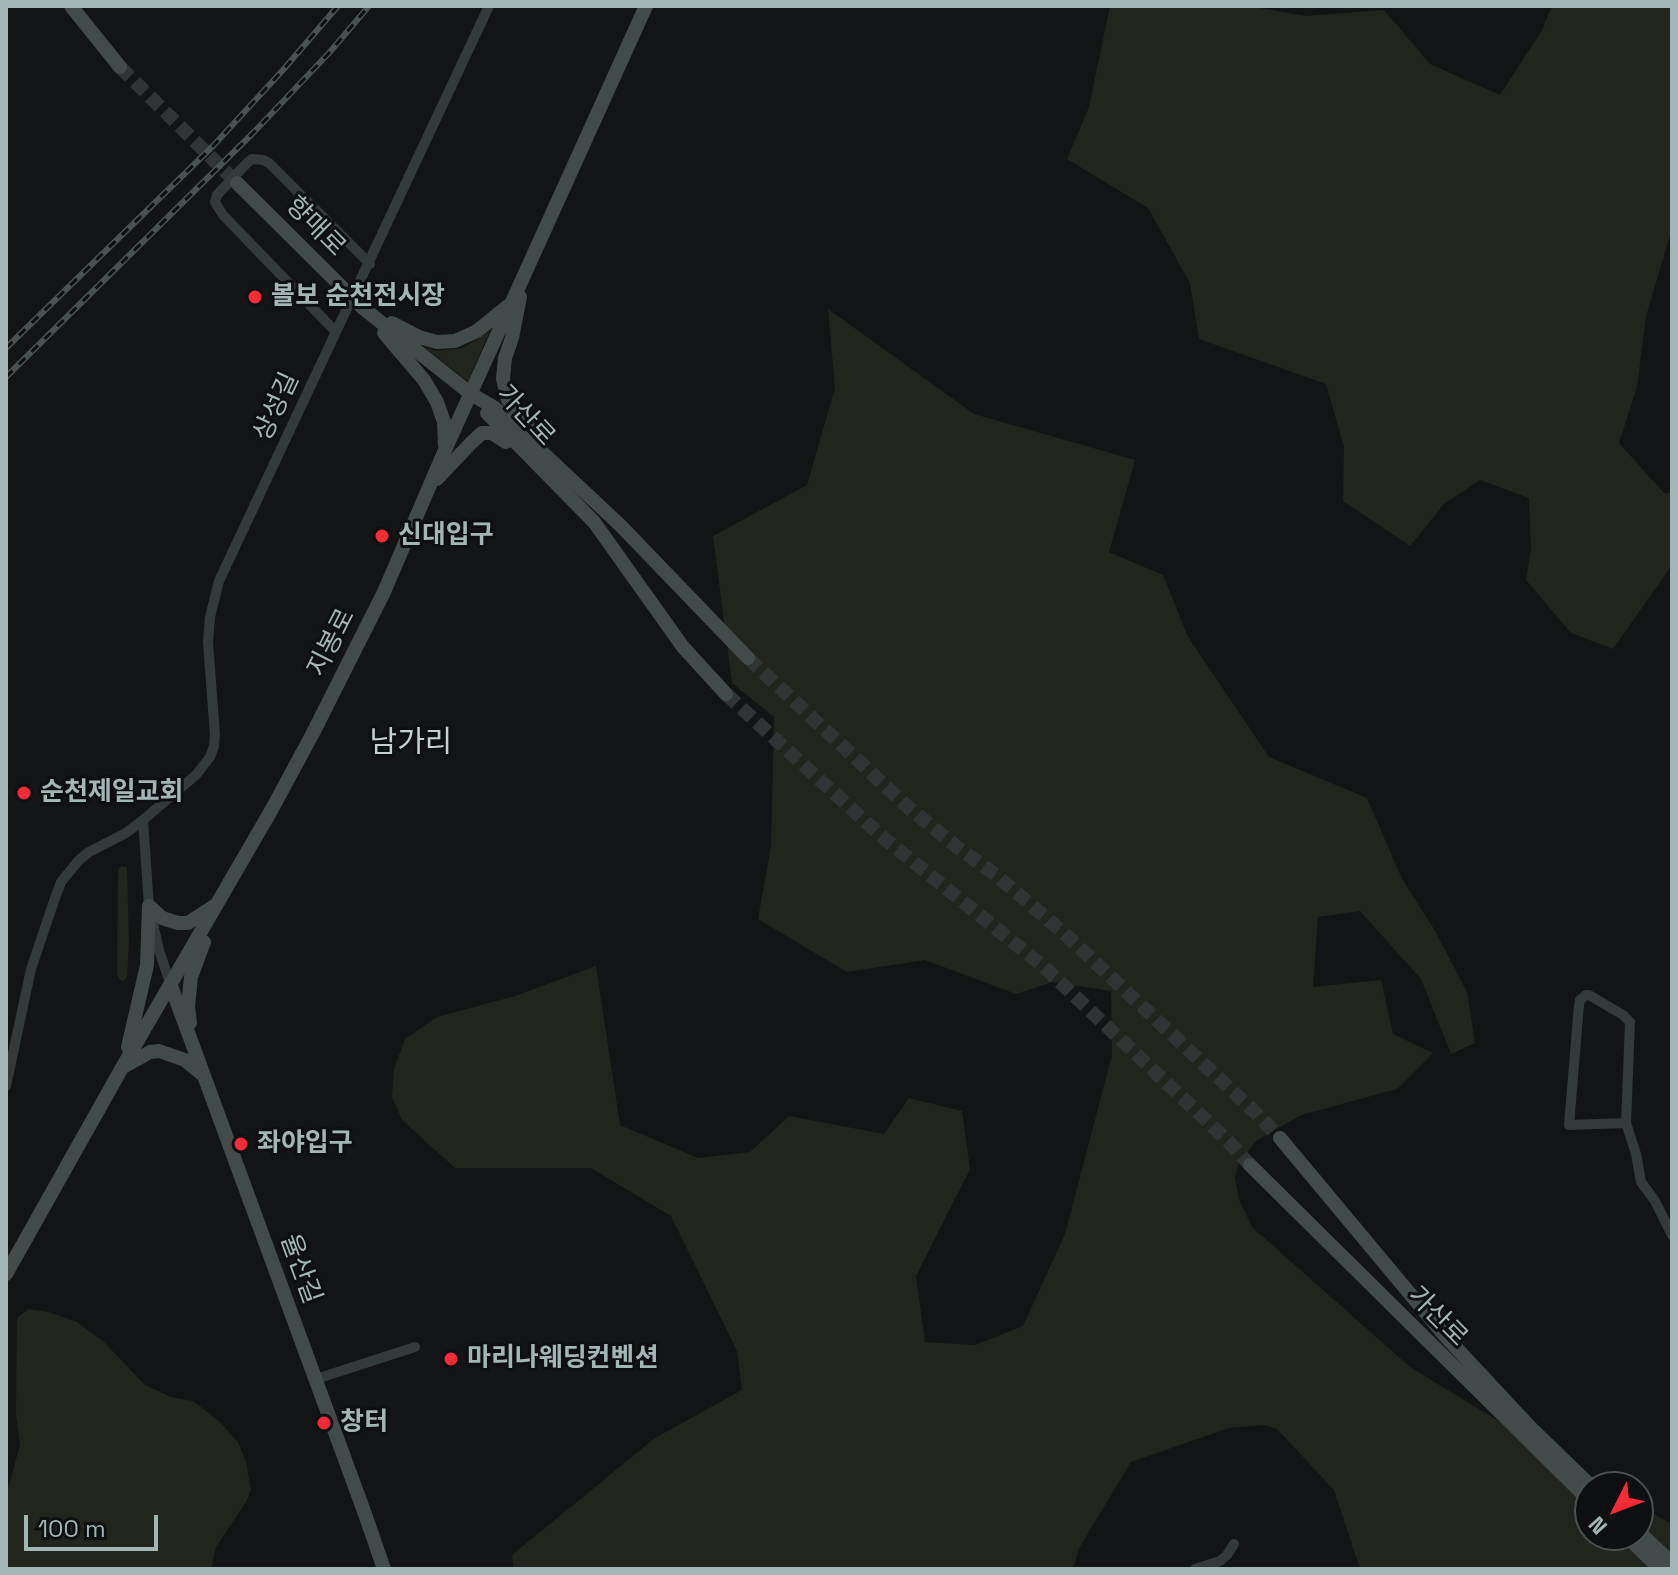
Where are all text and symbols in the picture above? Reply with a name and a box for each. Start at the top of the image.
street label: 향매로 [279,191,351,263]
place label: 볼보 순천전시장 [271,281,445,313]
marker: 볼보 순천전시장 [246,288,264,306]
street label: 상성길 [248,368,306,446]
street label: 가산로 [489,379,561,453]
place label: 신대입구 [398,520,494,552]
marker: 신대입구 [373,527,391,545]
street label: 지봉로 [302,604,362,682]
district label: 남가리 [370,726,452,762]
place label: 순천제일교회 [40,777,184,809]
marker: 순천제일교회 [15,784,33,802]
place label: 좌야입구 [257,1128,353,1160]
marker: 좌야입구 [232,1135,250,1153]
street label: 율산길 [273,1230,327,1308]
street label: 가산로 [1401,1281,1473,1353]
place label: 마리나웨딩컨벤션 [467,1343,658,1375]
marker: 마리나웨딩컨벤션 [442,1350,460,1368]
place label: 창터 [340,1407,388,1439]
marker: 창터 [315,1414,333,1432]
north arrow [1574,1471,1654,1551]
scale bar [28,1499,162,1549]
text: N [1582,1511,1613,1541]
text: 100 m [38,1513,106,1544]

